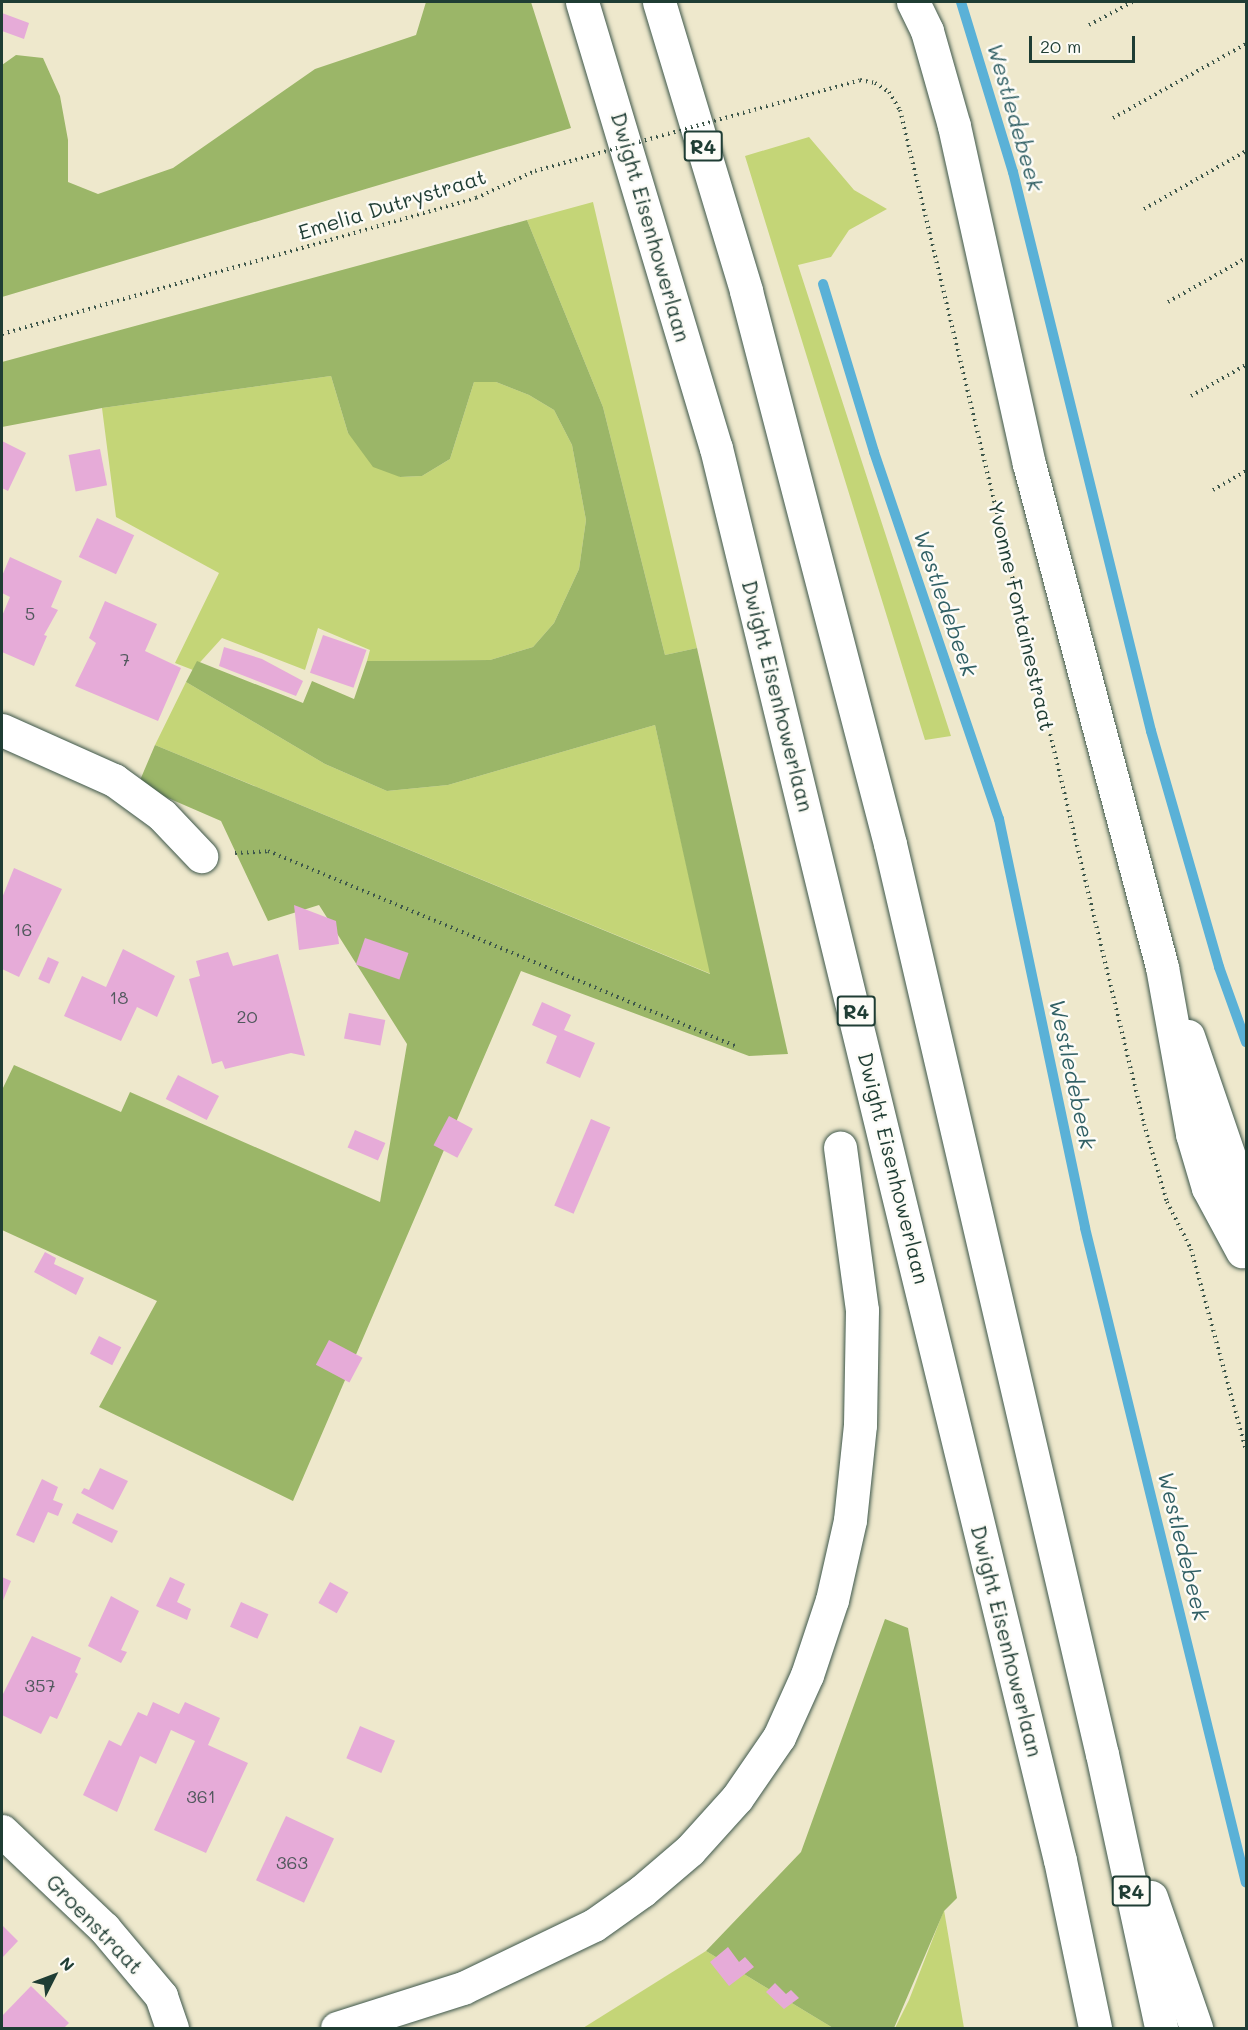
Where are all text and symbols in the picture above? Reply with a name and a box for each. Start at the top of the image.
scale bar [1032,24,1138,62]
text: 20 m [1040,34,1081,58]
water label: Westledebeek [982,40,1050,194]
street label: Dwight Eisenhowerlaan [606,109,696,345]
road number: R4 [684,129,722,163]
street label: Emelia Dutrystraat [295,163,489,245]
street label: Yvonne Fontainestraat [983,499,1061,733]
water label: Westledebeek [909,526,983,680]
street label: Dwight Eisenhowerlaan [737,578,819,814]
house number: 5 [25,602,35,624]
house number: 7 [120,648,130,670]
house number: 16 [14,918,32,940]
house number: 18 [110,986,128,1008]
road number: R4 [836,994,876,1028]
water label: Westledebeek [1044,996,1102,1152]
house number: 20 [236,1005,258,1027]
street label: Dwight Eisenhowerlaan [853,1050,935,1286]
water label: Westledebeek [1153,1469,1215,1623]
street label: Dwight Eisenhowerlaan [966,1523,1048,1759]
house number: 357 [24,1674,56,1696]
house number: 361 [186,1785,216,1807]
house number: 363 [276,1851,308,1873]
street label: Groenstraat [41,1869,149,1979]
road number: R4 [1112,1874,1150,1908]
north arrow [24,1946,84,2006]
text: N [56,1952,80,1975]

